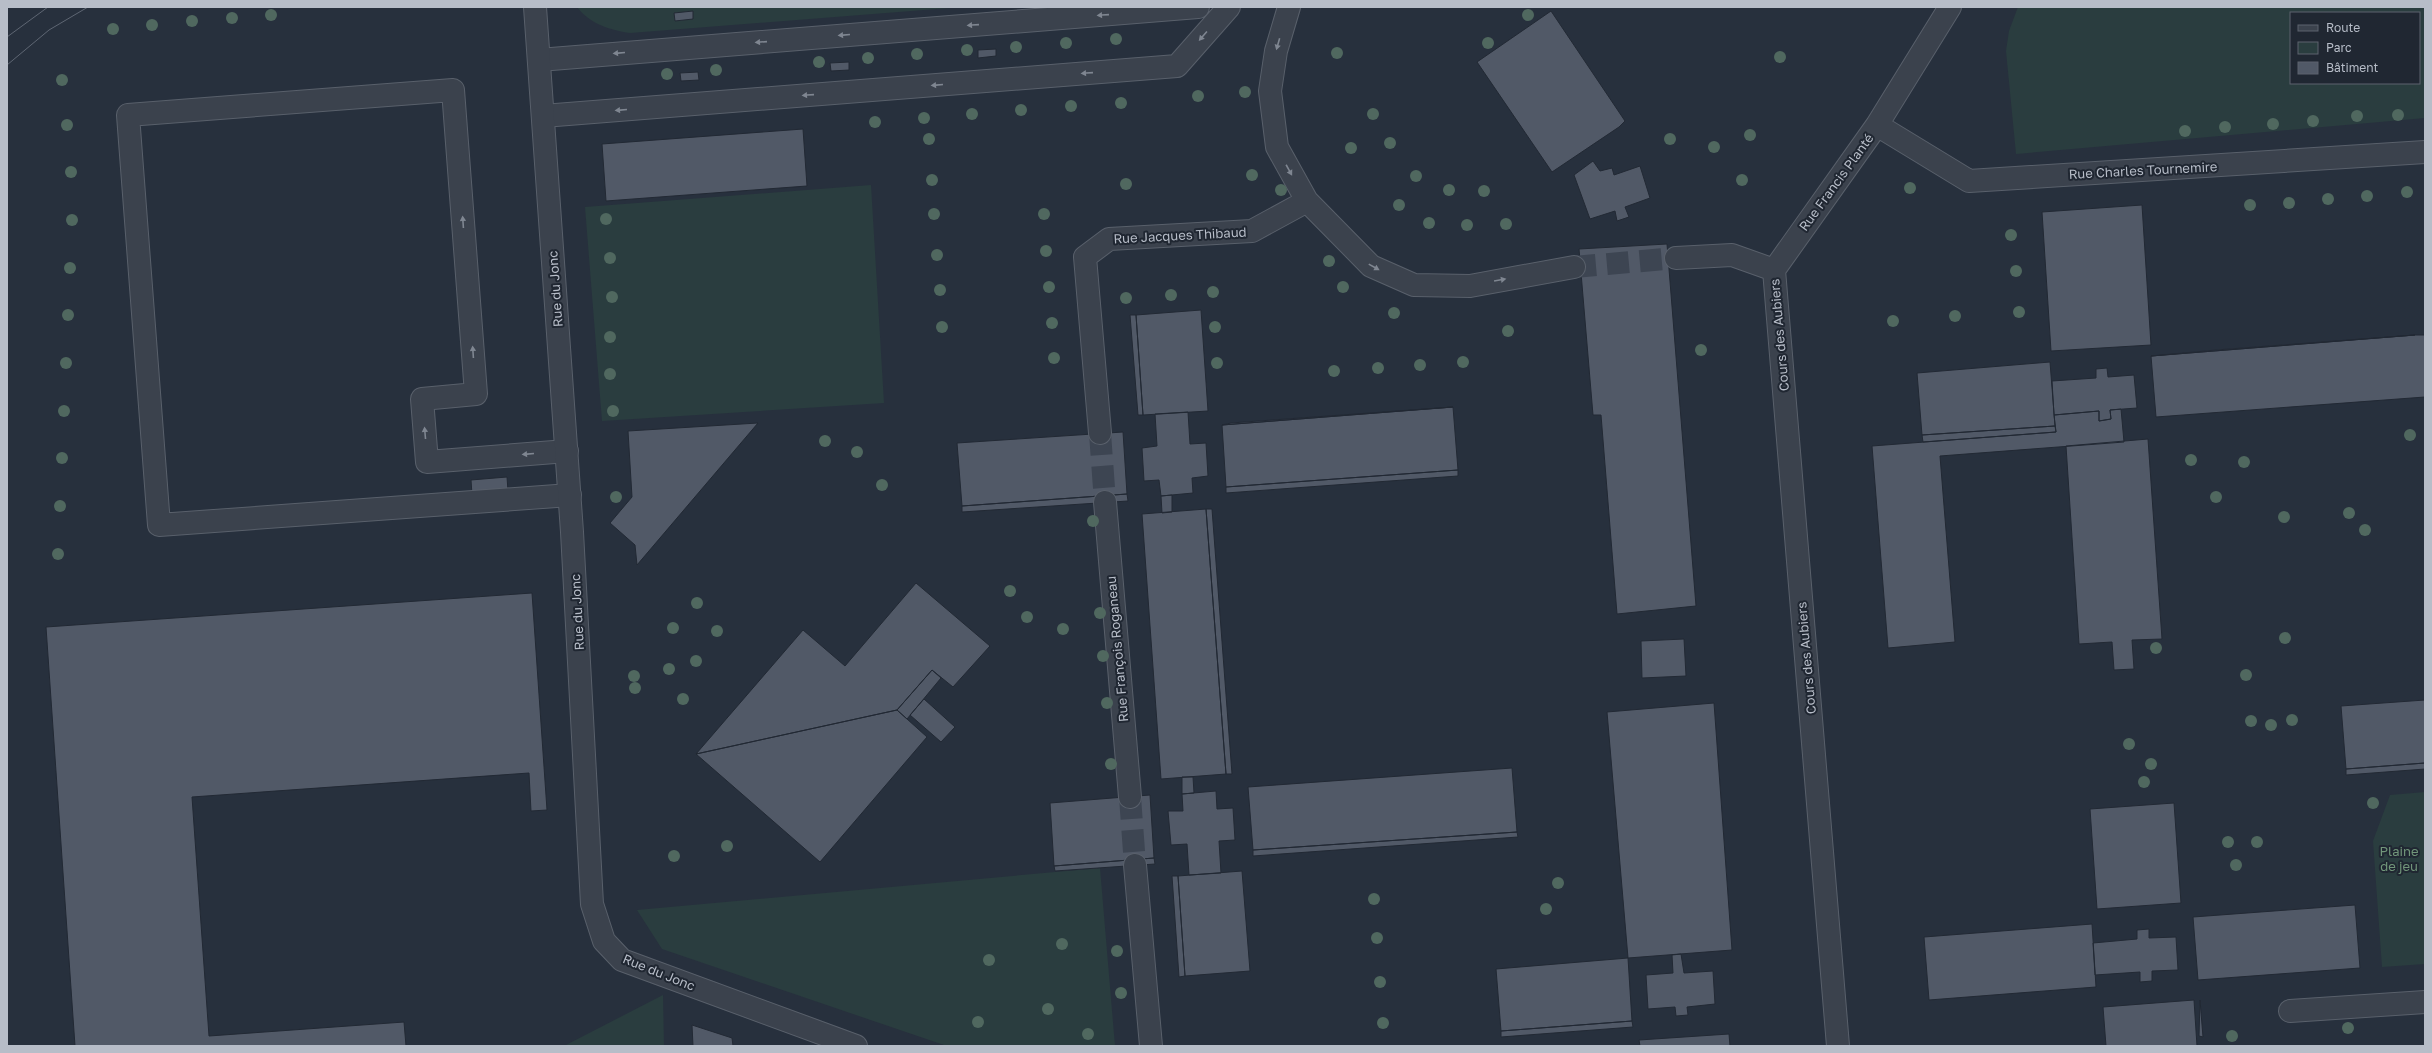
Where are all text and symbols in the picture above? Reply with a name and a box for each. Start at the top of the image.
one-way arrow [1097,11,1109,18]
legend [2290,12,2420,84]
text: Route [2326,20,2360,35]
one-way arrow [967,21,979,28]
one-way arrow [1199,31,1208,42]
one-way arrow [838,32,850,38]
one-way arrow [755,39,767,45]
one-way arrow [1275,39,1281,51]
text: Parc [2326,40,2352,55]
one-way arrow [613,50,625,57]
text: Bâtiment [2326,60,2379,75]
one-way arrow [1081,70,1093,77]
one-way arrow [931,81,943,88]
one-way arrow [802,92,814,99]
one-way arrow [615,106,628,113]
street label: Rue Francis Planté [1795,130,1877,234]
street label: Rue Charles Tournemire [2068,158,2218,182]
one-way arrow [1286,164,1293,176]
one-way arrow [460,216,467,228]
street label: Rue Jacques Thibaud [1113,224,1247,246]
street label: Rue du Jonc [544,250,566,328]
one-way arrow [1368,263,1380,270]
one-way arrow [1494,277,1506,283]
street label: Cours des Aubiers [1766,278,1792,392]
one-way arrow [470,346,477,358]
one-way arrow [421,426,428,439]
one-way arrow [522,451,534,458]
street label: Rue du Jonc [567,573,587,651]
street label: Rue François Roganeau [1103,575,1131,723]
street label: Cours des Aubiers [1793,601,1819,715]
park label: Plaine de jeu [2379,843,2419,874]
street label: Rue du Jonc [621,950,697,994]

